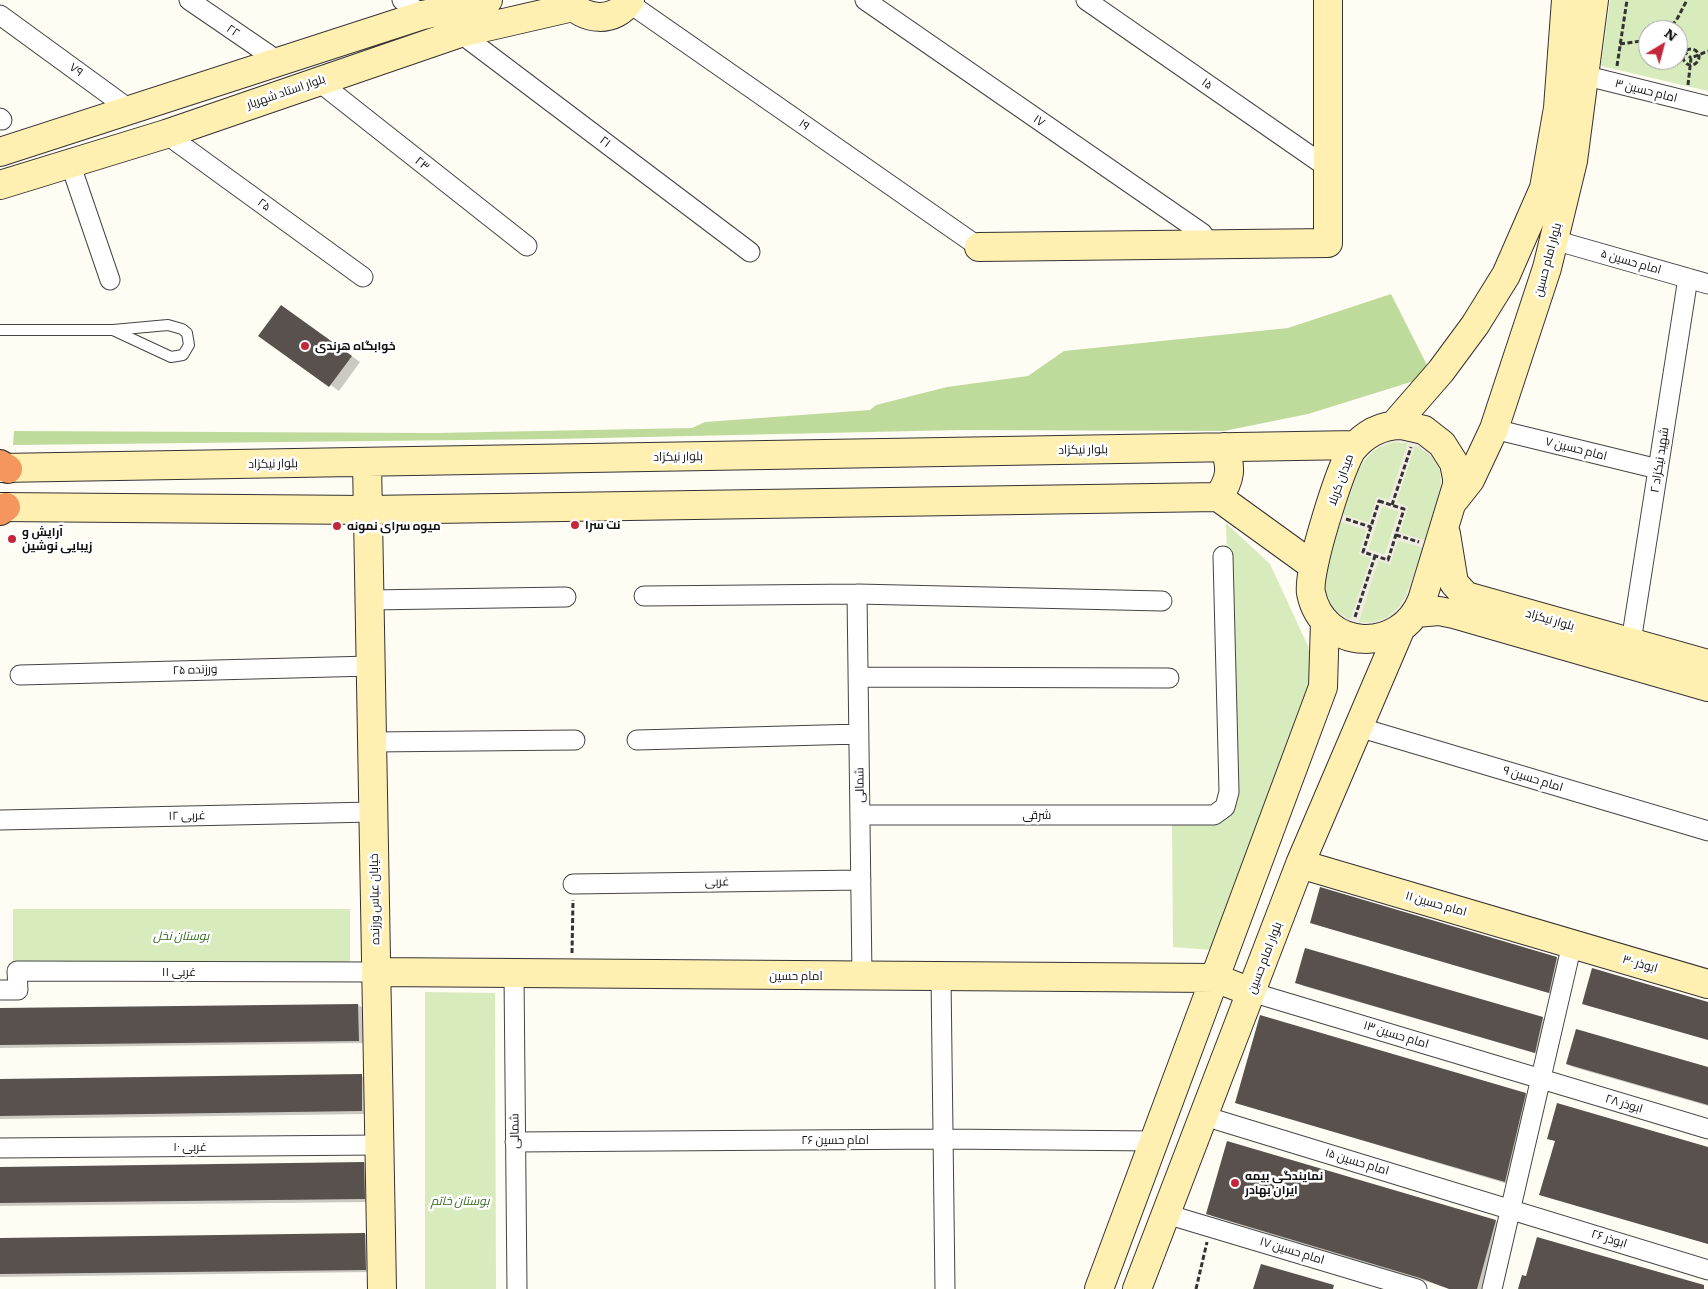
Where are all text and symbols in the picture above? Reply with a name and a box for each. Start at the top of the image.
north arrow [1638,20,1688,70]
street label: ۲۲ [224,21,242,41]
text: N [1661,22,1682,45]
street label: ۷۹ [66,60,86,80]
street label: بلوار استاد شهریار [245,72,327,112]
street label: ۱۵ [1199,75,1215,93]
street label: امام حسین ۳ [1613,76,1679,106]
street label: ۱۷ [1030,112,1048,130]
street label: ۱۹ [796,116,812,134]
street label: ۲۱ [597,133,613,151]
street label: ۲۳ [412,154,432,174]
street label: ۲۵ [255,195,273,215]
street label: بلوار امام حسین [1531,221,1565,299]
street label: امام حسین ۵ [1599,247,1663,277]
place label: خوابگاه هرندی [315,339,396,353]
marker: خوابگاه هرندی [299,340,311,352]
street label: شهید نیکزاد ۲ [1648,426,1672,494]
street label: امام حسین ۷ [1544,434,1608,464]
street label: بلوار نیکزاد [1058,442,1108,458]
street label: بلوار نیکزاد [653,449,703,465]
street label: میدان کربلا [1325,452,1357,508]
street label: بلوار نیکزاد [248,456,298,472]
place label: نت سرا [585,518,621,532]
place label: میوه سرای نمونه [347,519,441,533]
marker: نت سرا [569,519,581,531]
marker: میوه سرای نمونه [331,520,343,532]
place label: آرایش و زیبایی نوشین [22,525,92,553]
marker: آرایش و زیبایی نوشین [6,533,18,545]
street label: بلوار نیکزاد [1524,606,1576,634]
street label: ورزنده ۲۵ [172,662,218,678]
street label: امام حسین ۹ [1501,763,1565,795]
street label: شمالی [852,767,868,803]
street label: غربی ۱۲ [168,808,206,824]
street label: شرقی [1023,808,1051,822]
street label: خیابان عباس ورزنده [367,853,383,945]
street label: غربی [705,875,729,889]
street label: امام حسین ۱۱ [1404,888,1468,920]
street label: بلوار امام حسین [1245,920,1285,996]
park label: بوستان نخل [153,929,209,943]
street label: ابوذر ۳۰ [1621,952,1659,976]
street label: غربی ۱۱ [162,965,196,979]
street label: امام حسین [769,969,823,983]
street label: امام حسین ۱۳ [1362,1018,1430,1052]
street label: ابوذر ۲۸ [1603,1091,1645,1117]
street label: شمالی [507,1113,523,1149]
street label: امام حسین ۲۶ [801,1133,869,1147]
street label: غربی ۱۰ [173,1140,207,1154]
street label: امام حسین ۱۵ [1323,1145,1391,1179]
place label: نمایندگی بیمه ایران بهادر [1245,1169,1323,1197]
marker: نمایندگی بیمه ایران بهادر [1229,1177,1241,1189]
park label: بوستان خاتم [431,1194,489,1208]
street label: ابوذر ۲۶ [1589,1227,1629,1251]
street label: امام حسین ۱۷ [1258,1234,1326,1268]

